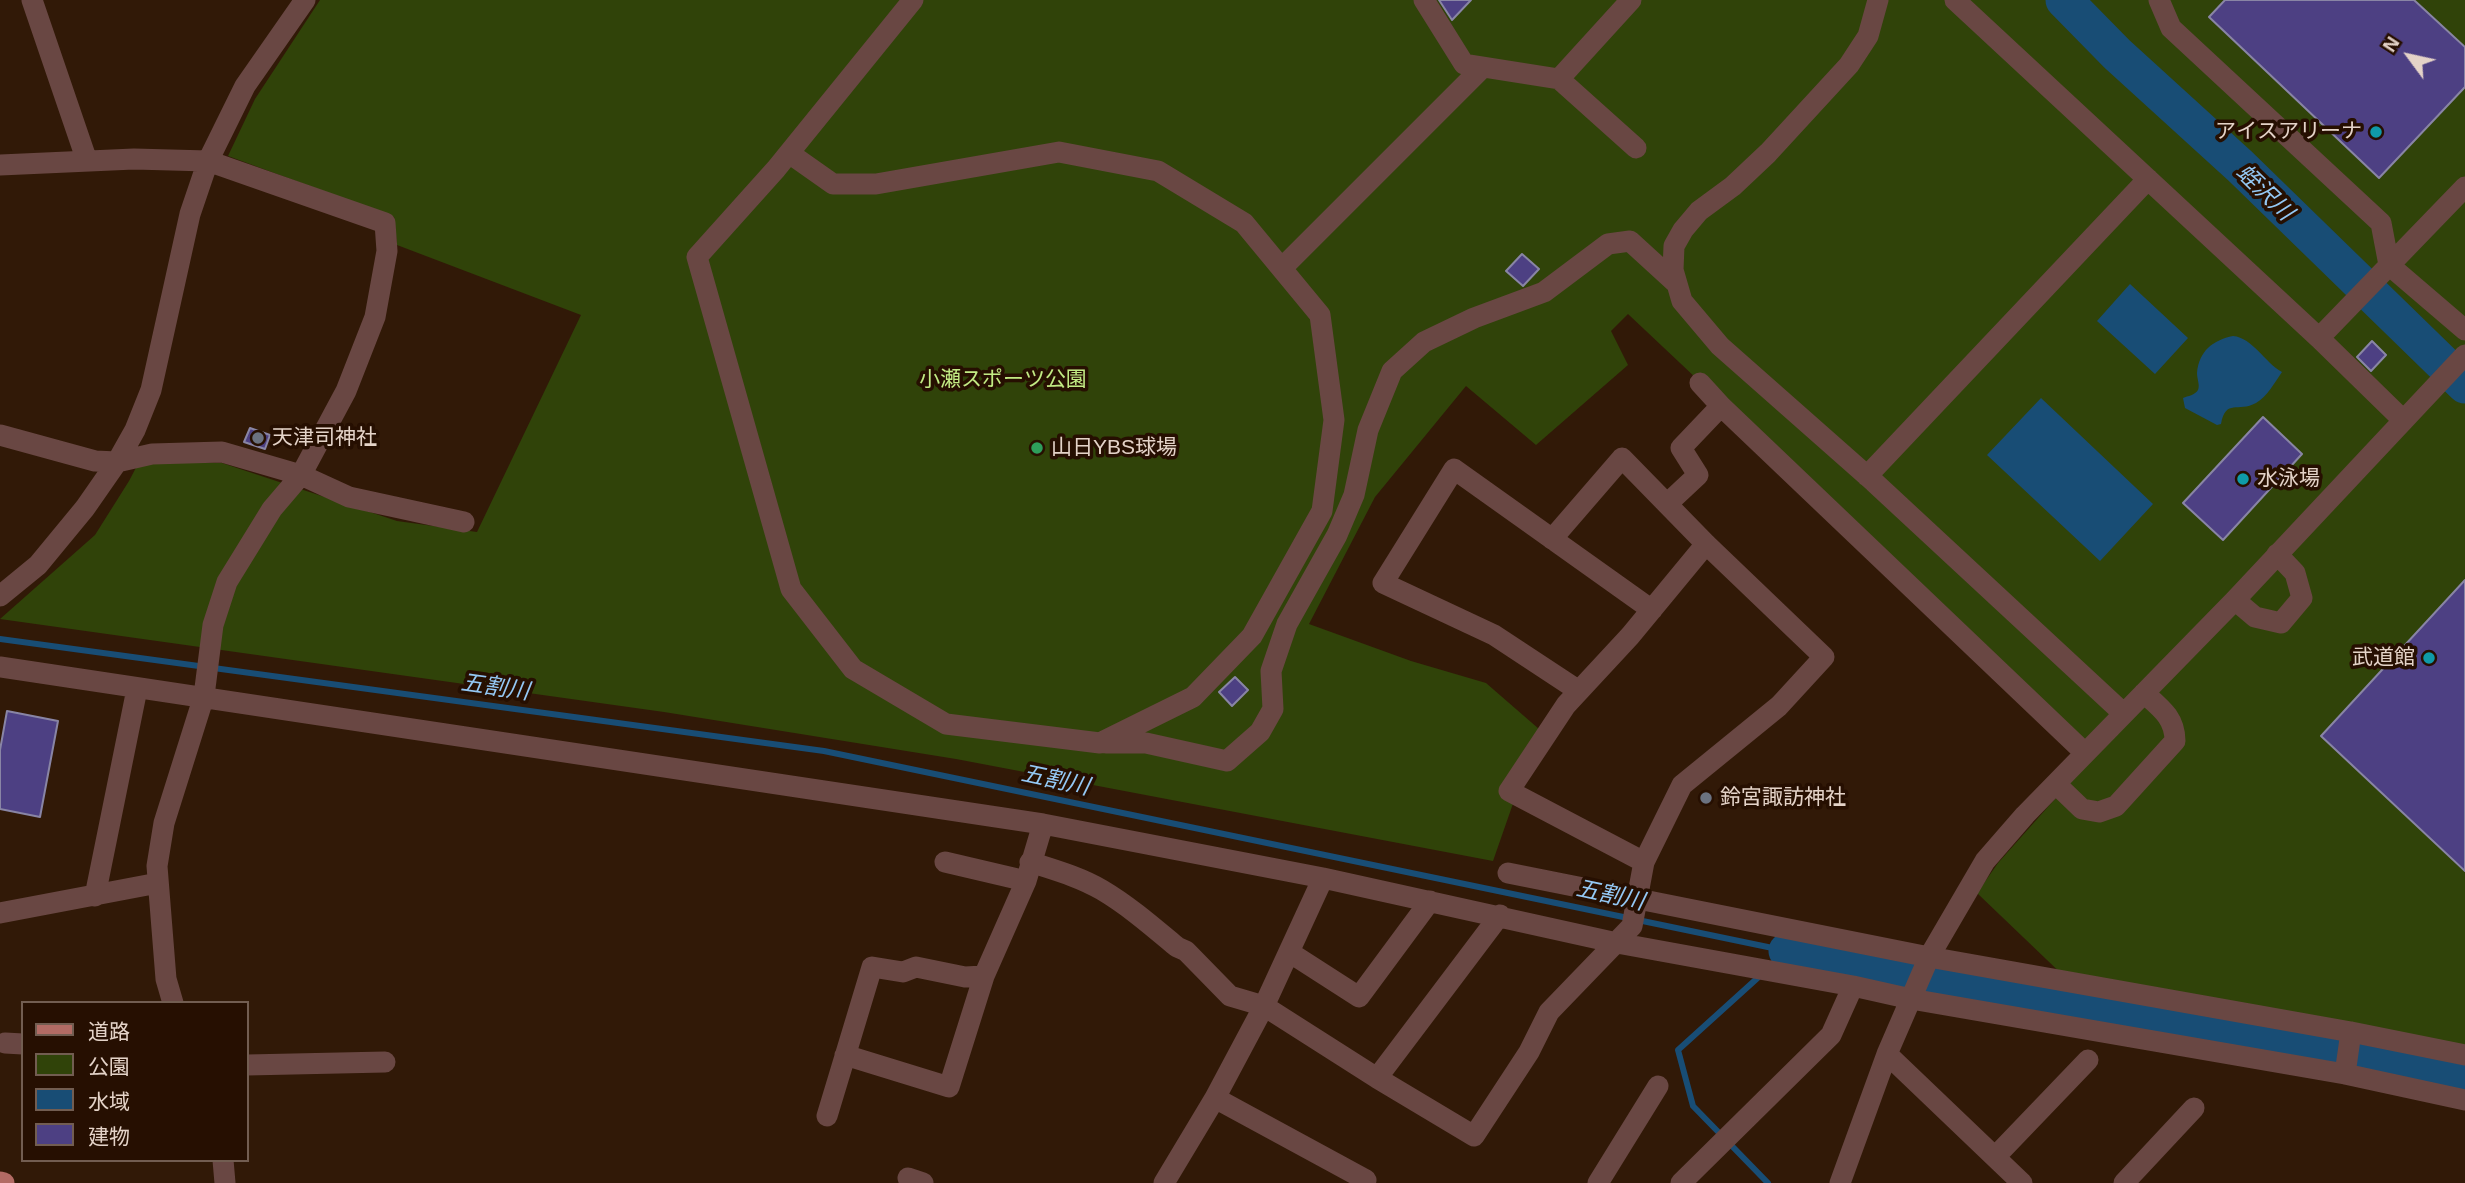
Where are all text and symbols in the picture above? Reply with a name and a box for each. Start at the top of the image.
north arrow [2374,21,2444,91]
text: N [2378,33,2404,56]
place label: アイスアリーナ [2215,119,2362,145]
marker: アイスアリーナ [2368,124,2384,140]
water label: 蛭沢川 [2230,159,2298,227]
park label: 小瀬スポーツ公園 [919,367,1087,393]
place label: 天津司神社 [272,425,377,451]
marker: 天津司神社 [250,430,266,446]
place label: 山日YBS球場 [1051,435,1177,461]
marker: 山日YBS球場 [1029,440,1045,456]
place label: 水泳場 [2257,466,2320,492]
marker: 水泳場 [2235,471,2251,487]
place label: 武道館 [2352,645,2415,671]
marker: 武道館 [2421,650,2437,666]
water label: 五割川 [459,670,531,706]
water label: 五割川 [1018,760,1092,802]
place label: 鈴宮諏訪神社 [1720,785,1846,811]
marker: 鈴宮諏訪神社 [1698,790,1714,806]
water label: 五割川 [1573,875,1647,917]
legend [21,1001,248,1162]
text: 道路 [88,1020,130,1043]
text: 公園 [88,1055,130,1078]
text: 水域 [88,1090,130,1113]
text: 建物 [88,1125,130,1148]

